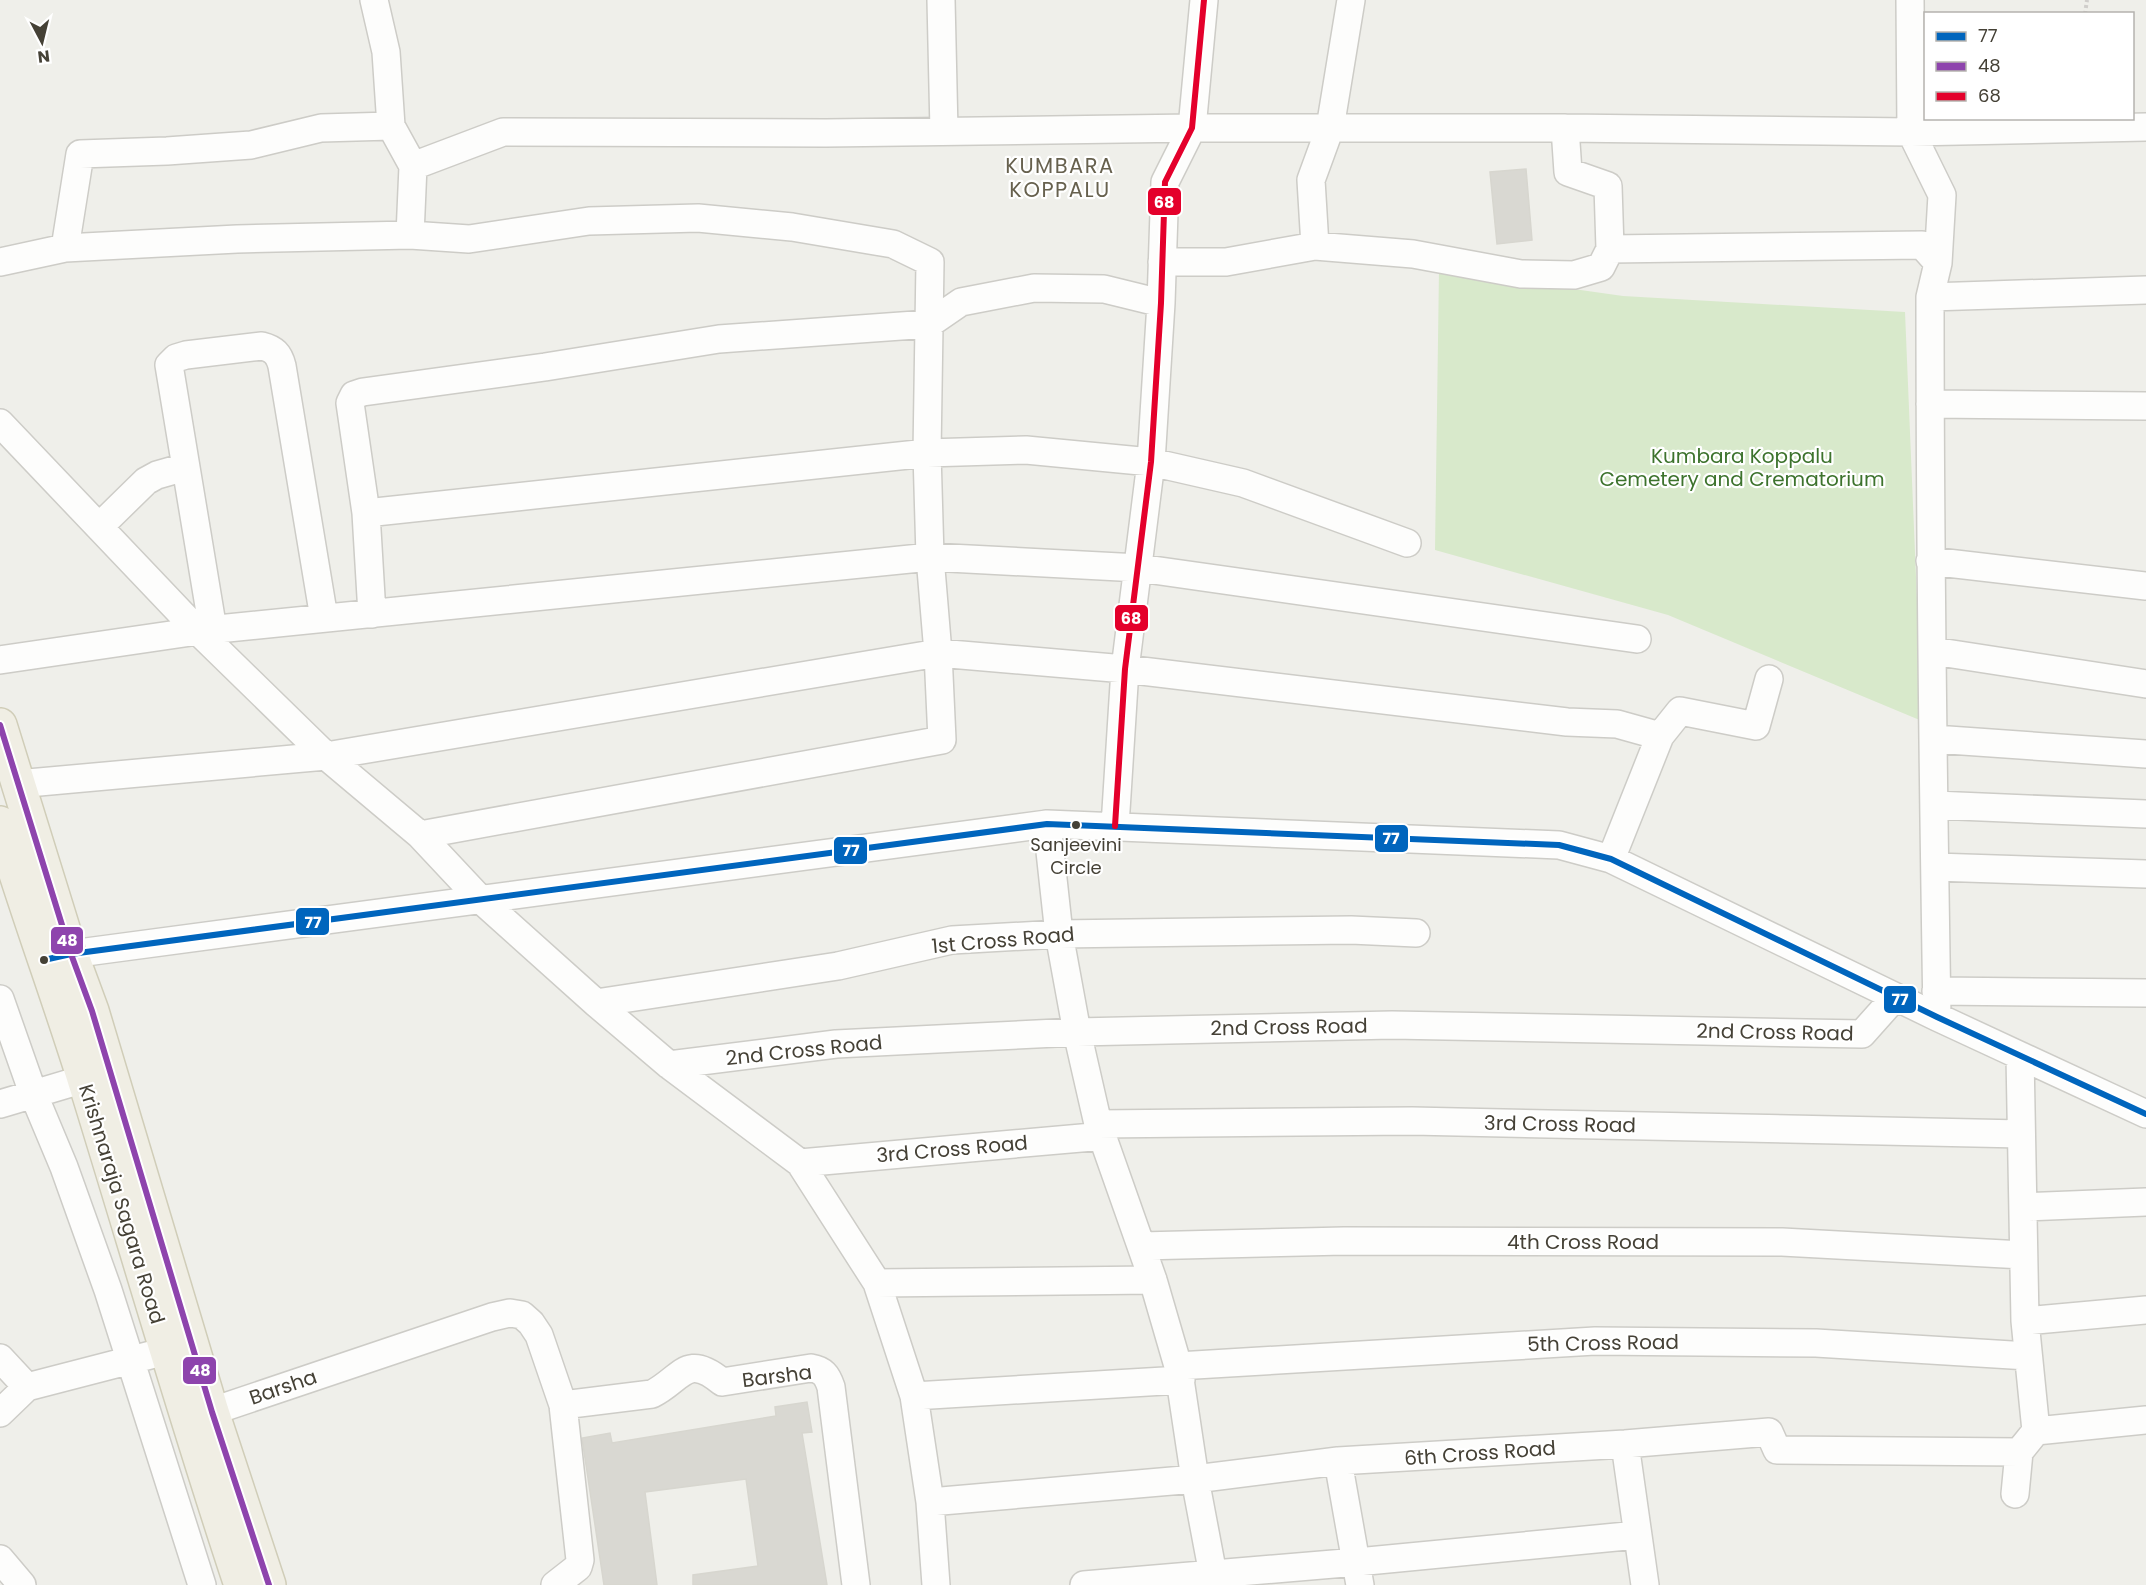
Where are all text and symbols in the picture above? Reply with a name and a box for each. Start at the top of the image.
north arrow [12,12,72,72]
legend [1924,12,2134,120]
text: 77 [1978,23,1998,48]
text: N [36,44,51,69]
text: 48 [1978,53,2001,78]
text: 68 [1978,83,2001,108]
district label: KUMBARA KOPPALU [1005,151,1115,204]
line badge: 68 [1147,187,1182,216]
text: 68 [1154,191,1174,214]
park label: Kumbara Koppalu Cemetery and Crematorium [1599,442,1885,493]
line badge: 68 [1114,604,1149,632]
text: 68 [1121,607,1141,630]
marker: Sanjeevini Circle [1070,819,1082,831]
line badge: 77 [1374,824,1409,853]
text: 77 [1382,827,1400,850]
place label: Sanjeevini Circle [1030,832,1122,880]
line badge: 77 [833,836,868,865]
text: 77 [842,839,860,862]
line badge: 77 [295,907,330,936]
text: 77 [304,911,322,934]
street label: 1st Cross Road [930,920,1076,960]
line badge: 48 [50,926,84,955]
text: 48 [56,929,78,952]
unlabelled marker [38,954,50,966]
line badge: 77 [1883,985,1917,1014]
text: 77 [1891,988,1909,1011]
street label: 2nd Cross Road [1210,1012,1368,1042]
street label: 2nd Cross Road [1696,1017,1854,1047]
street label: 2nd Cross Road [724,1028,884,1072]
street label: Krishnaraja Sagara Road [72,1081,172,1327]
street label: 3rd Cross Road [1484,1109,1636,1139]
street label: 3rd Cross Road [875,1128,1029,1170]
street label: 4th Cross Road [1507,1228,1659,1256]
street label: 5th Cross Road [1527,1328,1679,1358]
line badge: 48 [182,1356,217,1385]
street label: Barsha [741,1358,813,1394]
text: 48 [189,1359,211,1382]
street label: Barsha [245,1362,321,1412]
street label: 6th Cross Road [1403,1434,1557,1472]

